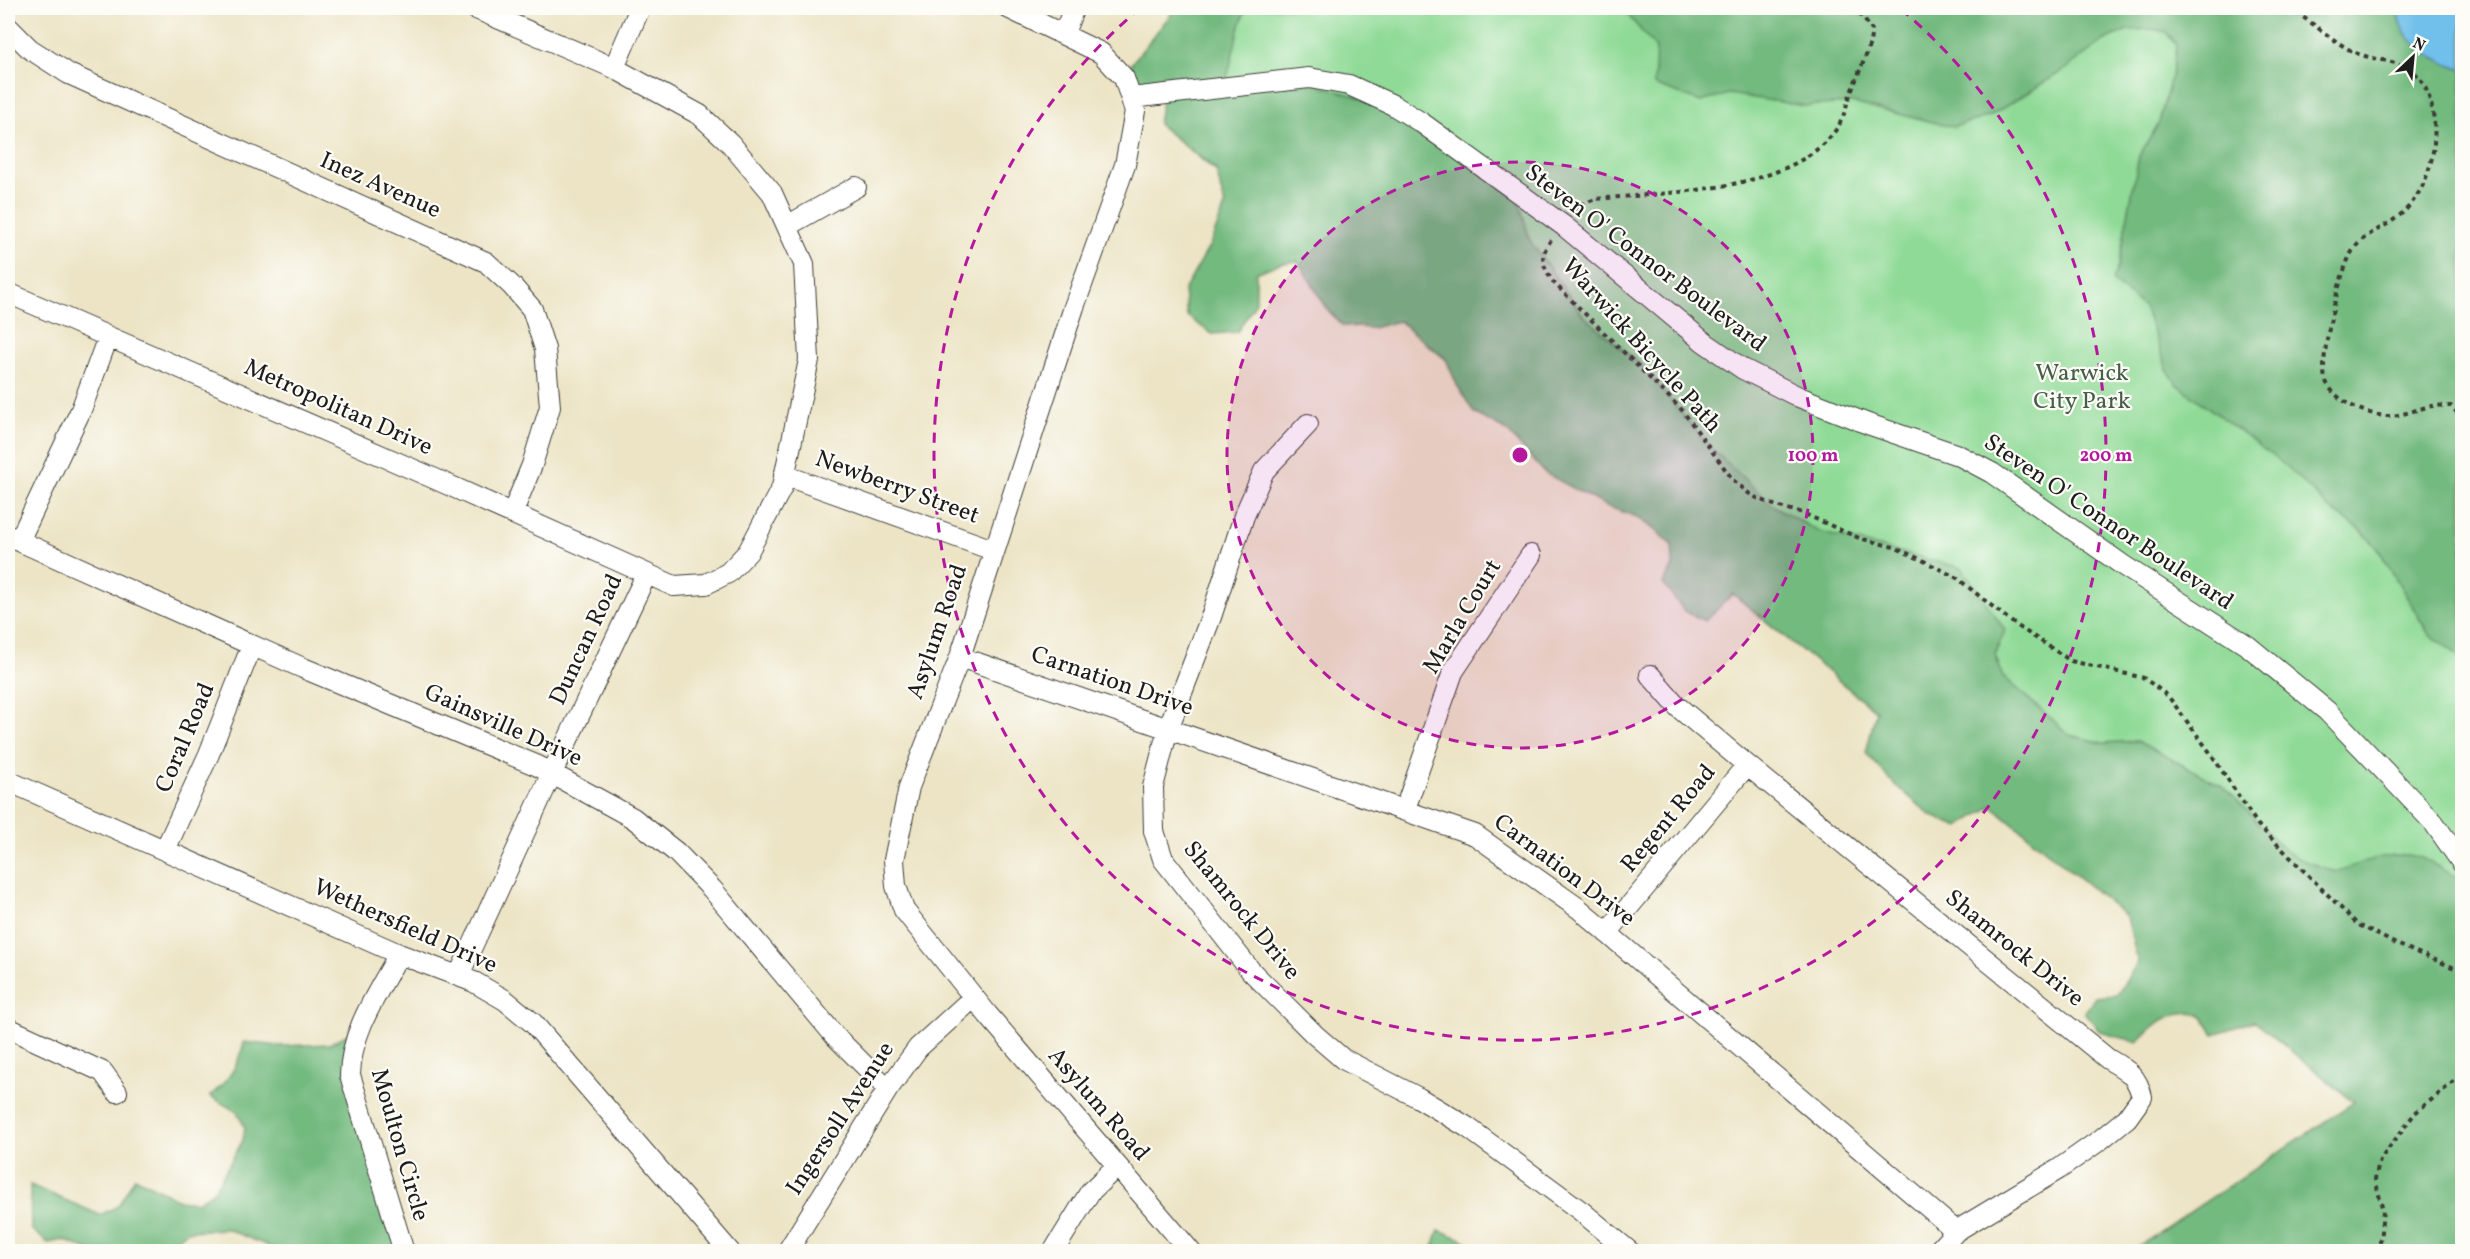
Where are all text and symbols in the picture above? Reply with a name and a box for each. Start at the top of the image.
north arrow [2383,27,2443,87]
text: N [2409,33,2429,58]
street label: Inez Avenue [314,144,446,228]
street label: Steven O' Connor Boulevard [1517,157,1773,361]
street label: Warwick Bicycle Path [1553,251,1729,441]
street label: Metropolitan Drive [238,351,438,465]
park label: Warwick City Park [2033,357,2131,419]
street label: Steven O' Connor Boulevard [1976,426,2240,620]
street label: Newberry Street [810,443,984,533]
text: 100 m [1788,444,1838,469]
text: 200 m [2080,444,2132,469]
centre of rings [1510,445,1530,465]
street label: Marla Court [1415,553,1511,681]
street label: Asylum Road [899,560,977,704]
street label: Duncan Road [542,569,632,711]
street label: Carnation Drive [1026,638,1198,726]
street label: Gainsville Drive [418,676,588,776]
street label: Coral Road [148,678,224,798]
street label: Regent Road [1613,757,1725,881]
street label: Carnation Drive [1486,806,1642,936]
street label: Shamrock Drive [1174,834,1308,988]
street label: Wethersfield Drive [307,871,503,983]
street label: Shamrock Drive [1937,882,2091,1016]
street label: Ingersoll Avenue [779,1036,903,1202]
street label: Asylum Road [1039,1041,1157,1169]
street label: Moulton Circle [361,1065,437,1225]

